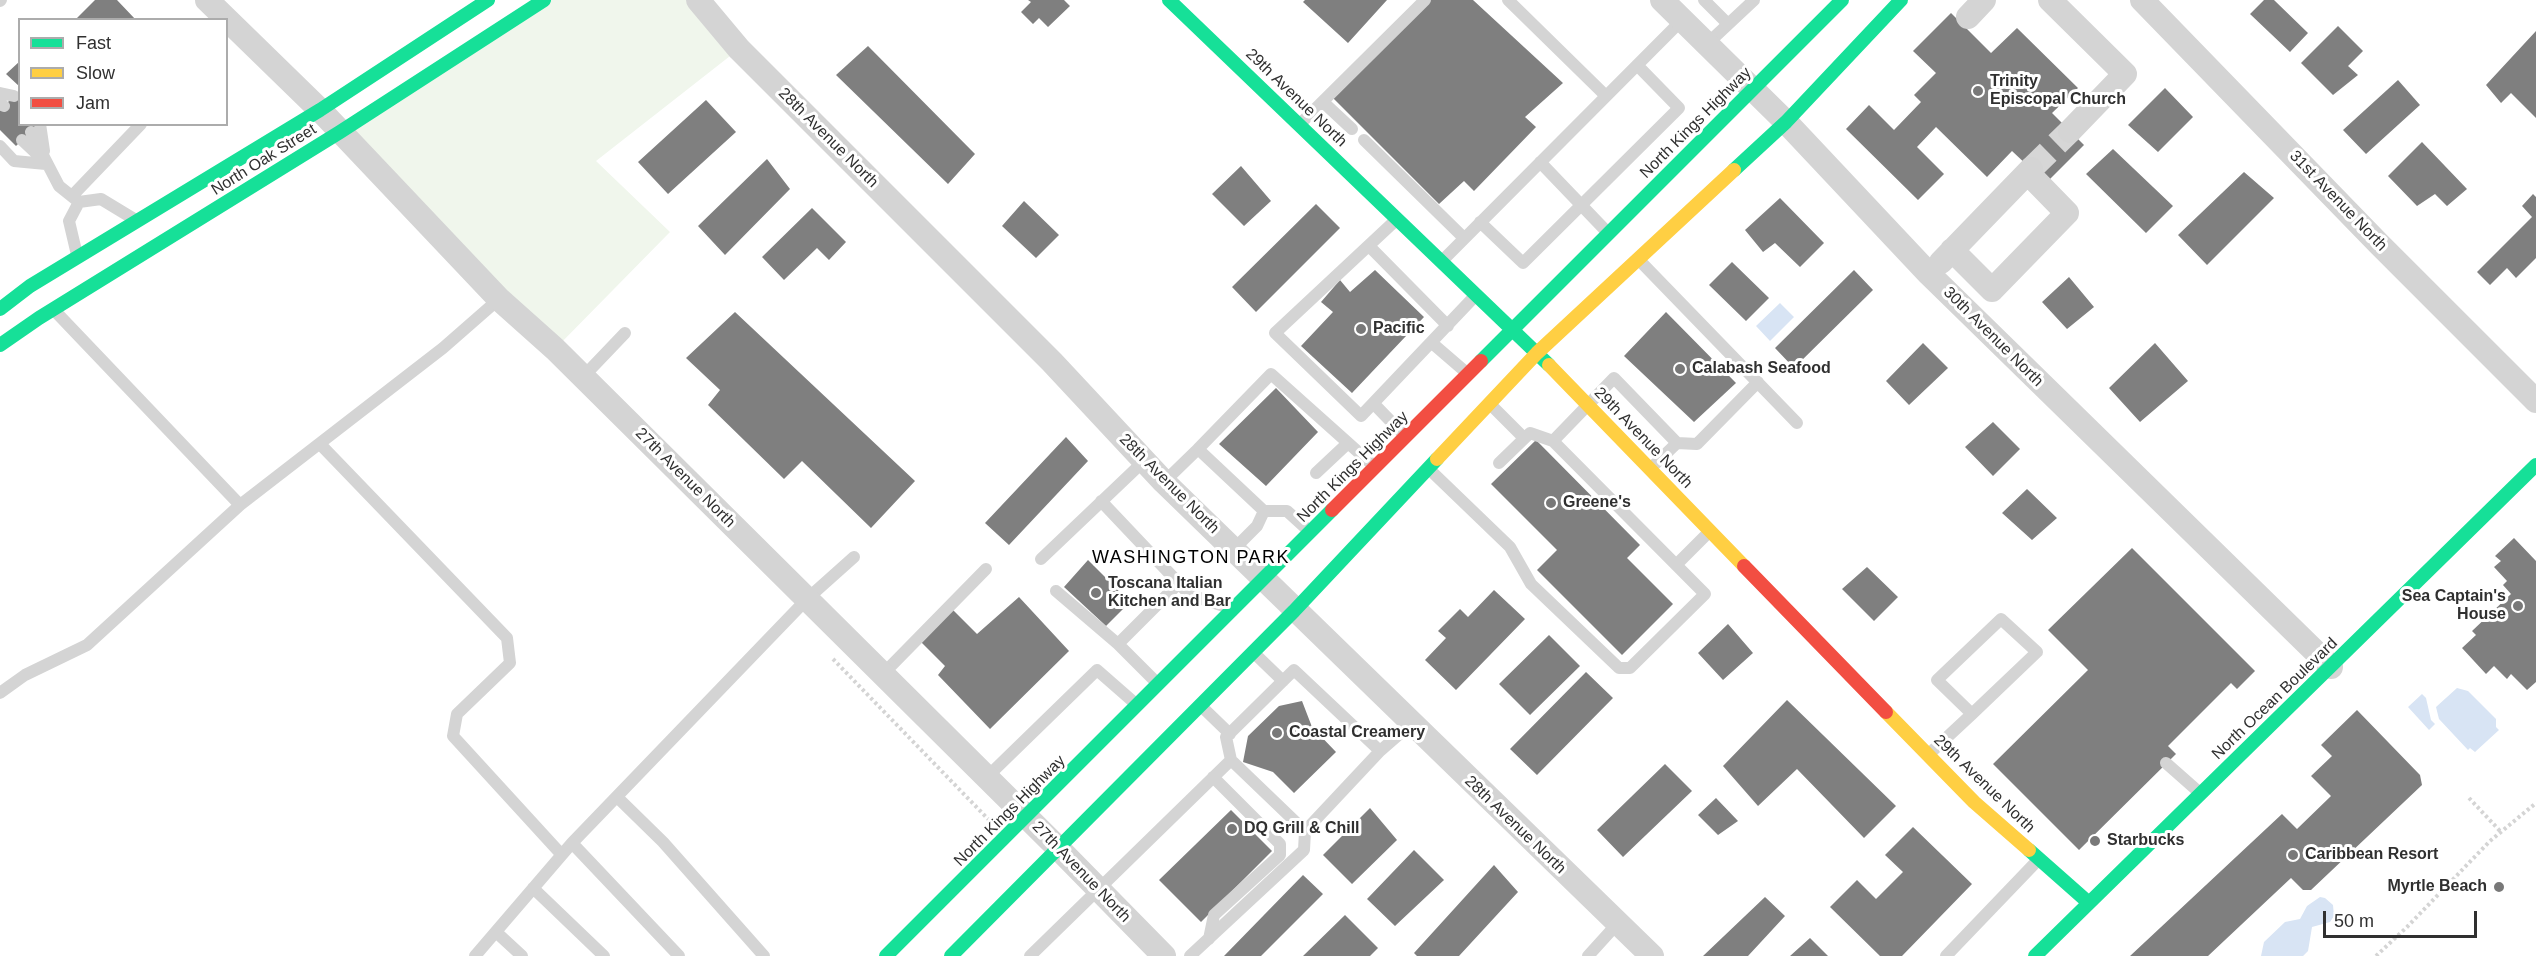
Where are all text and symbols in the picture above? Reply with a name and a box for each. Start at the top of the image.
legend [18,18,228,126]
text: Fast [76,33,111,53]
street label: 29th Avenue North [1241,45,1351,151]
text: Slow [76,63,115,83]
street label: North Kings Highway [1636,63,1756,183]
place label: Trinity Episcopal Church [1990,72,2126,110]
street label: 28th Avenue North [774,84,882,192]
marker: Trinity Episcopal Church [1971,84,1985,98]
text: Jam [76,93,110,113]
street label: North Oak Street [208,120,320,200]
street label: 31st Avenue North [2285,147,2391,255]
street label: 30th Avenue North [1939,283,2047,391]
place label: Pacific [1373,319,1425,339]
marker: Pacific [1354,322,1368,336]
place label: Calabash Seafood [1692,359,1831,379]
marker: Calabash Seafood [1673,362,1687,376]
street label: 29th Avenue North [1590,383,1696,493]
street label: North Kings Highway [1293,407,1413,527]
street label: 27th Avenue North [631,424,739,532]
street label: 28th Avenue North [1115,430,1223,538]
place label: Greene's [1563,493,1631,513]
marker: Greene's [1544,496,1558,510]
district label: WASHINGTON PARK [1092,547,1290,569]
place label: Toscana Italian Kitchen and Bar [1108,574,1231,612]
marker: Toscana Italian Kitchen and Bar [1089,586,1103,600]
place label: Sea Captain's House [2402,587,2506,625]
marker: Sea Captain's House [2511,599,2525,613]
street label: North Ocean Boulevard [2208,634,2342,764]
place label: Coastal Creamery [1289,723,1425,743]
marker: Coastal Creamery [1270,726,1284,740]
street label: 29th Avenue North [1929,731,2039,837]
street label: North Kings Highway [950,751,1070,871]
street label: 28th Avenue North [1460,772,1570,878]
street label: 27th Avenue North [1028,817,1134,927]
place label: DQ Grill & Chill [1244,819,1360,839]
marker: DQ Grill & Chill [1225,822,1239,836]
place label: Starbucks [2107,831,2184,851]
marker: Starbucks [2088,834,2102,848]
place label: Caribbean Resort [2305,845,2438,865]
marker: Caribbean Resort [2286,848,2300,862]
place label: Myrtle Beach [2387,877,2487,897]
marker: Myrtle Beach [2492,880,2506,894]
scale bar [2326,899,2480,937]
text: 50 m [2334,911,2374,931]

